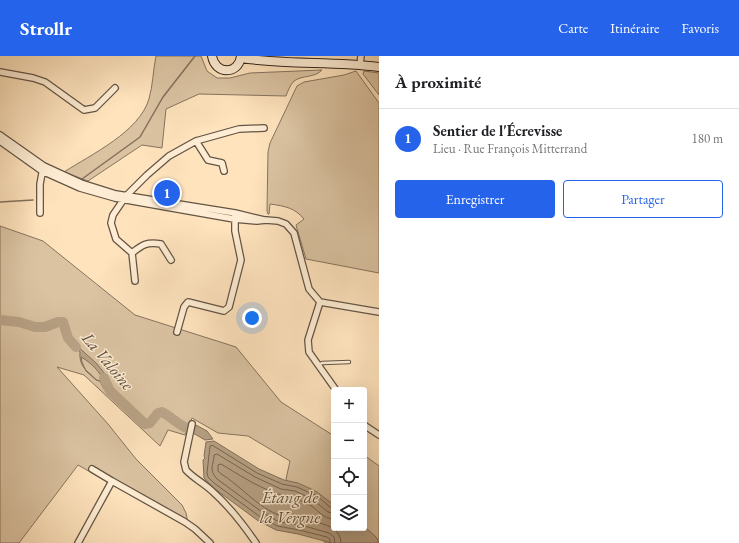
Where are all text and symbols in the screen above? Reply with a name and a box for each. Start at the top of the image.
text: Strollr [20,16,72,41]
text: Carte [558,19,588,37]
text: Itinéraire [610,19,660,37]
text: Favoris [682,19,719,37]
text: À proximité [395,71,481,93]
text: Sentier de l'Écrevisse [433,121,562,140]
text: 1 [405,130,411,147]
text: 180 m [692,130,723,147]
text: Lieu · Rue François Mitterrand [433,140,587,157]
pin: 1 [154,178,180,208]
button: Enregistrer [395,180,555,218]
button: Partager [563,180,723,218]
your location [242,308,262,328]
water label: La Valoine [77,326,139,395]
map controls [331,387,367,531]
button: + [331,387,367,423]
button: − [331,423,367,459]
button: locate [331,459,367,495]
water label: Étang de la Vergne [260,486,320,528]
button: layers [331,495,367,531]

